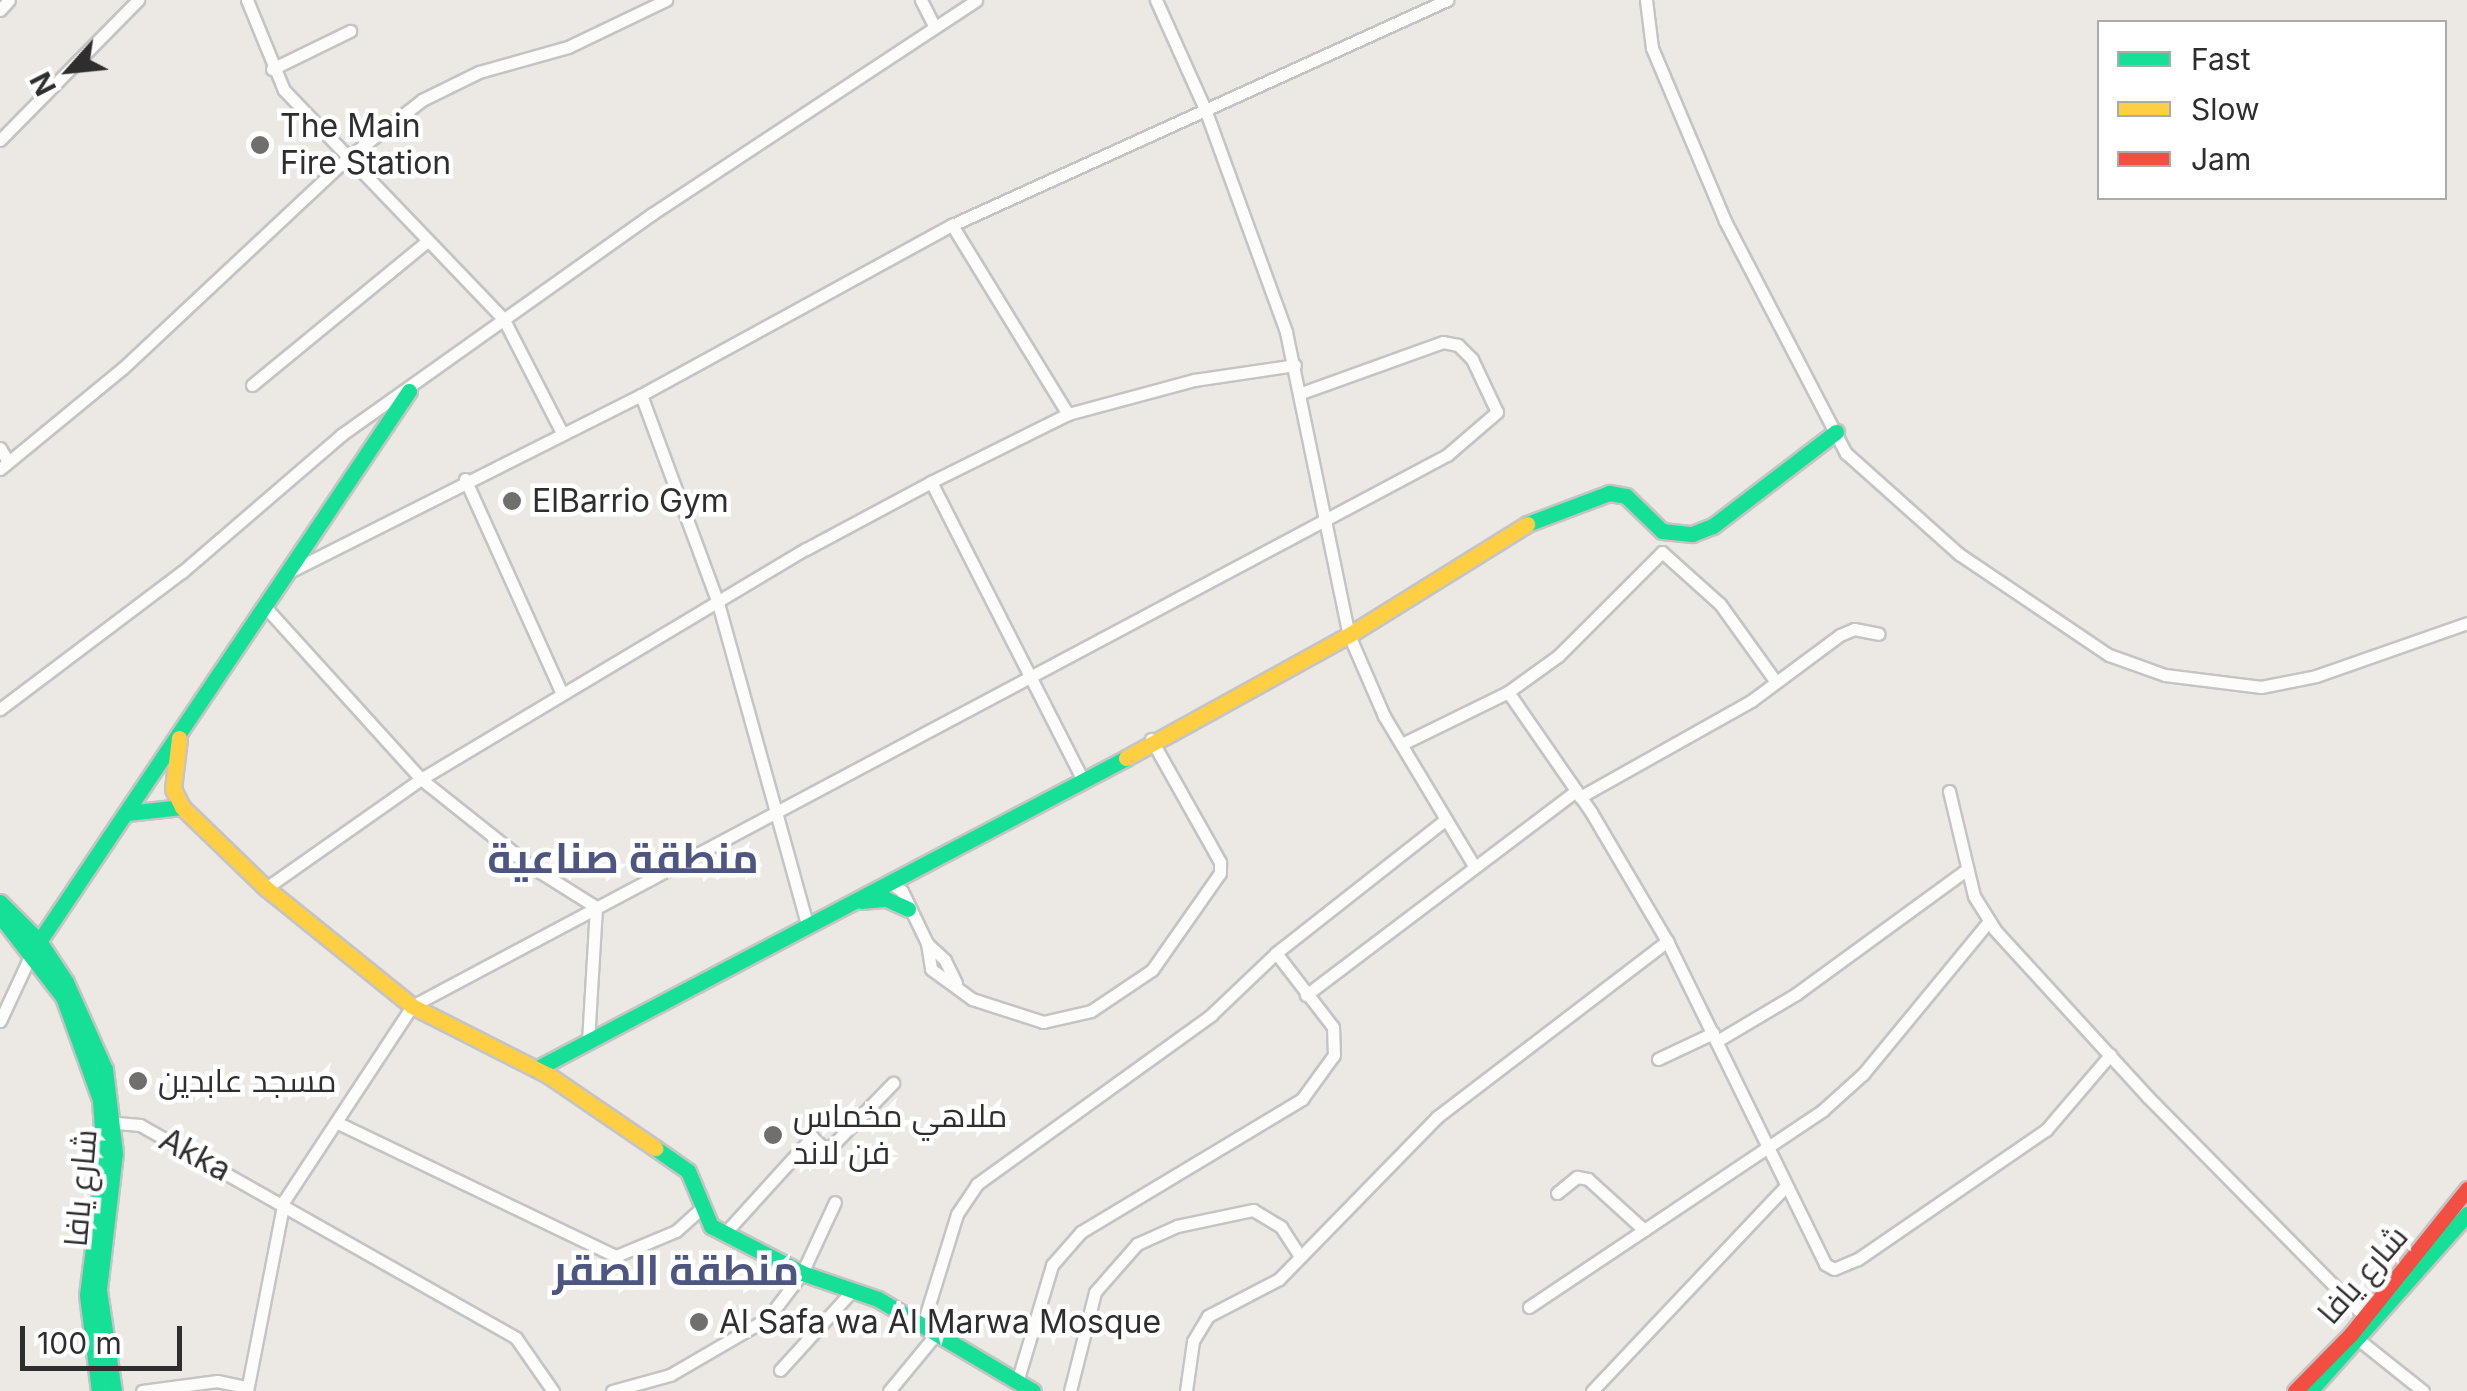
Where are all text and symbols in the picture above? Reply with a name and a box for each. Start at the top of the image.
north arrow [20,20,120,120]
legend [2097,20,2447,200]
text: Fast [2191,41,2250,77]
text: N [23,66,63,101]
text: Slow [2191,91,2260,127]
place label: The Main Fire Station [280,108,451,183]
marker: The Main Fire Station [249,134,271,156]
text: Jam [2191,141,2251,177]
place label: ElBarrio Gym [532,482,729,520]
marker: ElBarrio Gym [501,490,523,512]
district label: منطقة صناعية [487,833,759,883]
place label: مسجد عابدين [158,1062,336,1100]
marker: مسجد عابدين [127,1070,149,1092]
place label: ملاهي مخماس فن لاند [793,1098,1007,1173]
street label: Akka [153,1120,237,1190]
marker: ملاهي مخماس فن لاند [762,1124,784,1146]
street label: شارع يافا [57,1128,105,1248]
street label: شارع يافا [2310,1218,2416,1332]
district label: منطقة الصقر [553,1245,799,1295]
place label: Al Safa wa Al Marwa Mosque [719,1303,1161,1341]
scale bar [25,1306,188,1368]
marker: Al Safa wa Al Marwa Mosque [688,1311,710,1333]
text: 100 m [37,1325,122,1361]

